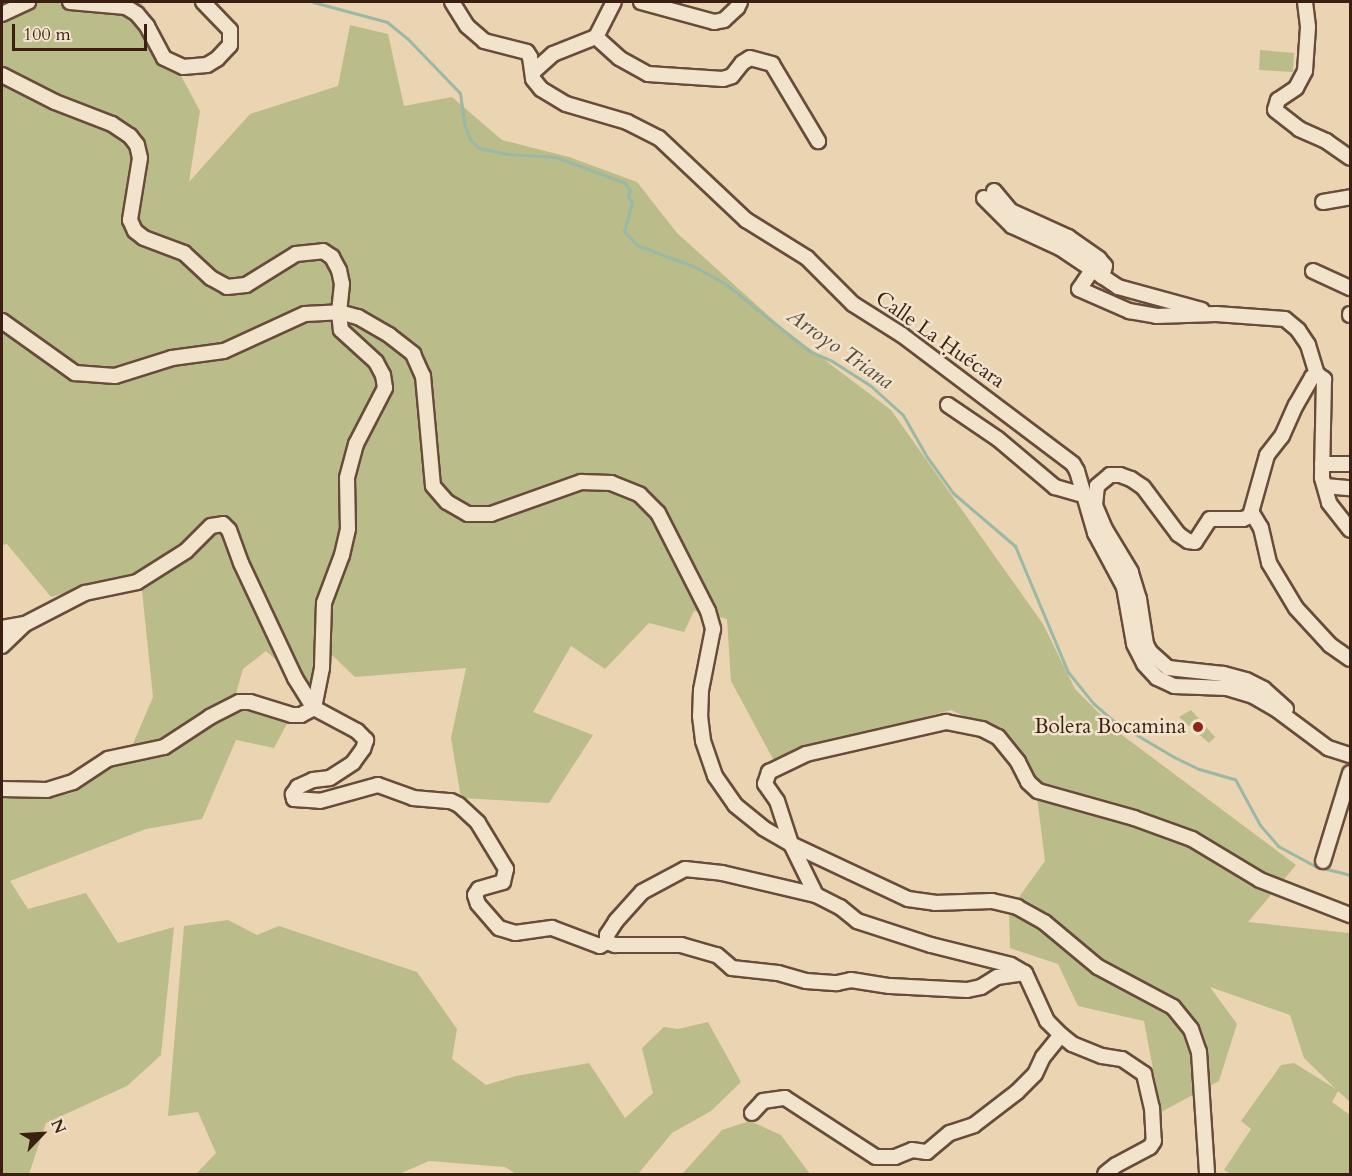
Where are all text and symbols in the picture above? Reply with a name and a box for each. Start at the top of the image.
scale bar [15,12,150,50]
text: 100 m [23,22,71,47]
street label: Calle La Ḥuécara [870,286,1010,394]
water label: Arroyo Triana [782,303,898,395]
place label: Bolera Bocamina [1034,714,1186,740]
marker: Bolera Bocamina [1191,720,1205,734]
north arrow [12,1104,72,1164]
text: N [45,1115,71,1137]

